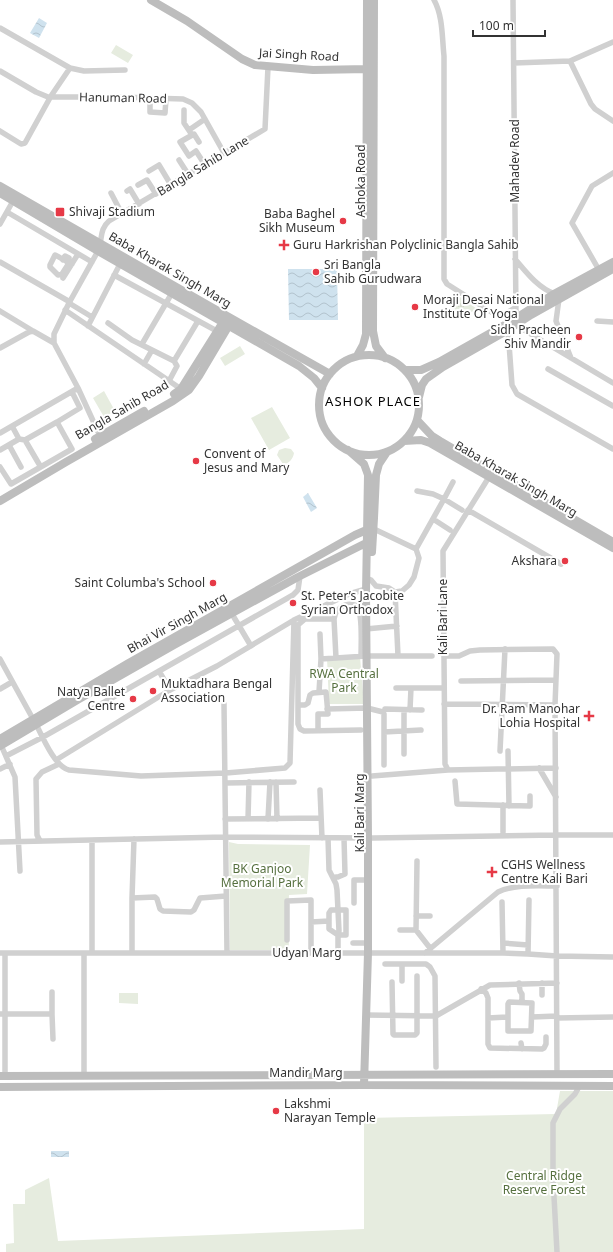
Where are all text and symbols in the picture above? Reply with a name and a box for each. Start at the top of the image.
scale bar [473,12,545,38]
text: 100 m [479,17,514,34]
street label: Jai Singh Road [258,44,339,65]
street label: Hanuman Road [79,88,167,107]
street label: Mahadev Road [506,119,523,203]
street label: Bangla Sahib Lane [154,131,252,200]
street label: Ashoka Road [352,144,369,218]
place label: Shivaji Stadium [69,203,155,220]
place label: Baba Baghel Sikh Museum [259,205,335,236]
marker: Shivaji Stadium [54,206,66,218]
marker: Baba Baghel Sikh Museum [338,216,348,226]
street label: Baba Kharak Singh Marg [106,227,235,312]
place label: Guru Harkrishan Polyclinic Bangla Sahib [293,236,519,253]
marker: Guru Harkrishan Polyclinic Bangla Sahib [278,239,290,251]
place label: Sri Bangla Sahib Gurudwara [324,256,422,287]
marker: Sri Bangla Sahib Gurudwara [311,267,321,277]
place label: Moraji Desai National Institute Of Yoga [423,291,544,322]
marker: Moraji Desai National Institute Of Yoga [410,302,420,312]
place label: Sidh Pracheen Shiv Mandir [491,321,571,352]
marker: Sidh Pracheen Shiv Mandir [574,332,584,342]
street label: Bangla Sahib Road [72,376,172,443]
district label: ASHOK PLACE [325,392,421,410]
street label: Baba Kharak Singh Marg [452,436,581,521]
place label: Convent of Jesus and Mary [203,445,290,476]
marker: Convent of Jesus and Mary [191,456,201,466]
place label: Akshara [512,552,557,569]
marker: Akshara [560,556,570,566]
place label: Saint Columba's School [75,574,205,591]
marker: Saint Columba's School [208,578,218,588]
street label: Kali Bari Lane [434,579,451,655]
place label: St. Peter’s Jacobite Syrian Orthodox [301,587,404,618]
street label: Bhai Vir Singh Marg [124,588,230,657]
marker: St. Peter’s Jacobite Syrian Orthodox [288,598,298,608]
park label: RWA Central Park [309,665,379,696]
place label: Muktadhara Bengal Association [161,675,272,706]
place label: Natya Ballet Centre [57,683,126,714]
marker: Muktadhara Bengal Association [148,686,158,696]
marker: Natya Ballet Centre [128,694,138,704]
place label: Dr. Ram Manohar Lohia Hospital [482,700,580,731]
marker: Dr. Ram Manohar Lohia Hospital [583,710,595,722]
street label: Kali Bari Marg [351,773,368,853]
place label: CGHS Wellness Centre Kali Bari [501,856,588,887]
park label: BK Ganjoo Memorial Park [221,860,304,891]
marker: CGHS Wellness Centre Kali Bari [486,866,498,878]
street label: Udyan Marg [272,944,342,961]
street label: Mandir Marg [269,1064,343,1081]
place label: Lakshmi Narayan Temple [284,1095,376,1126]
marker: Lakshmi Narayan Temple [271,1106,281,1116]
park label: Central Ridge Reserve Forest [503,1167,586,1198]

